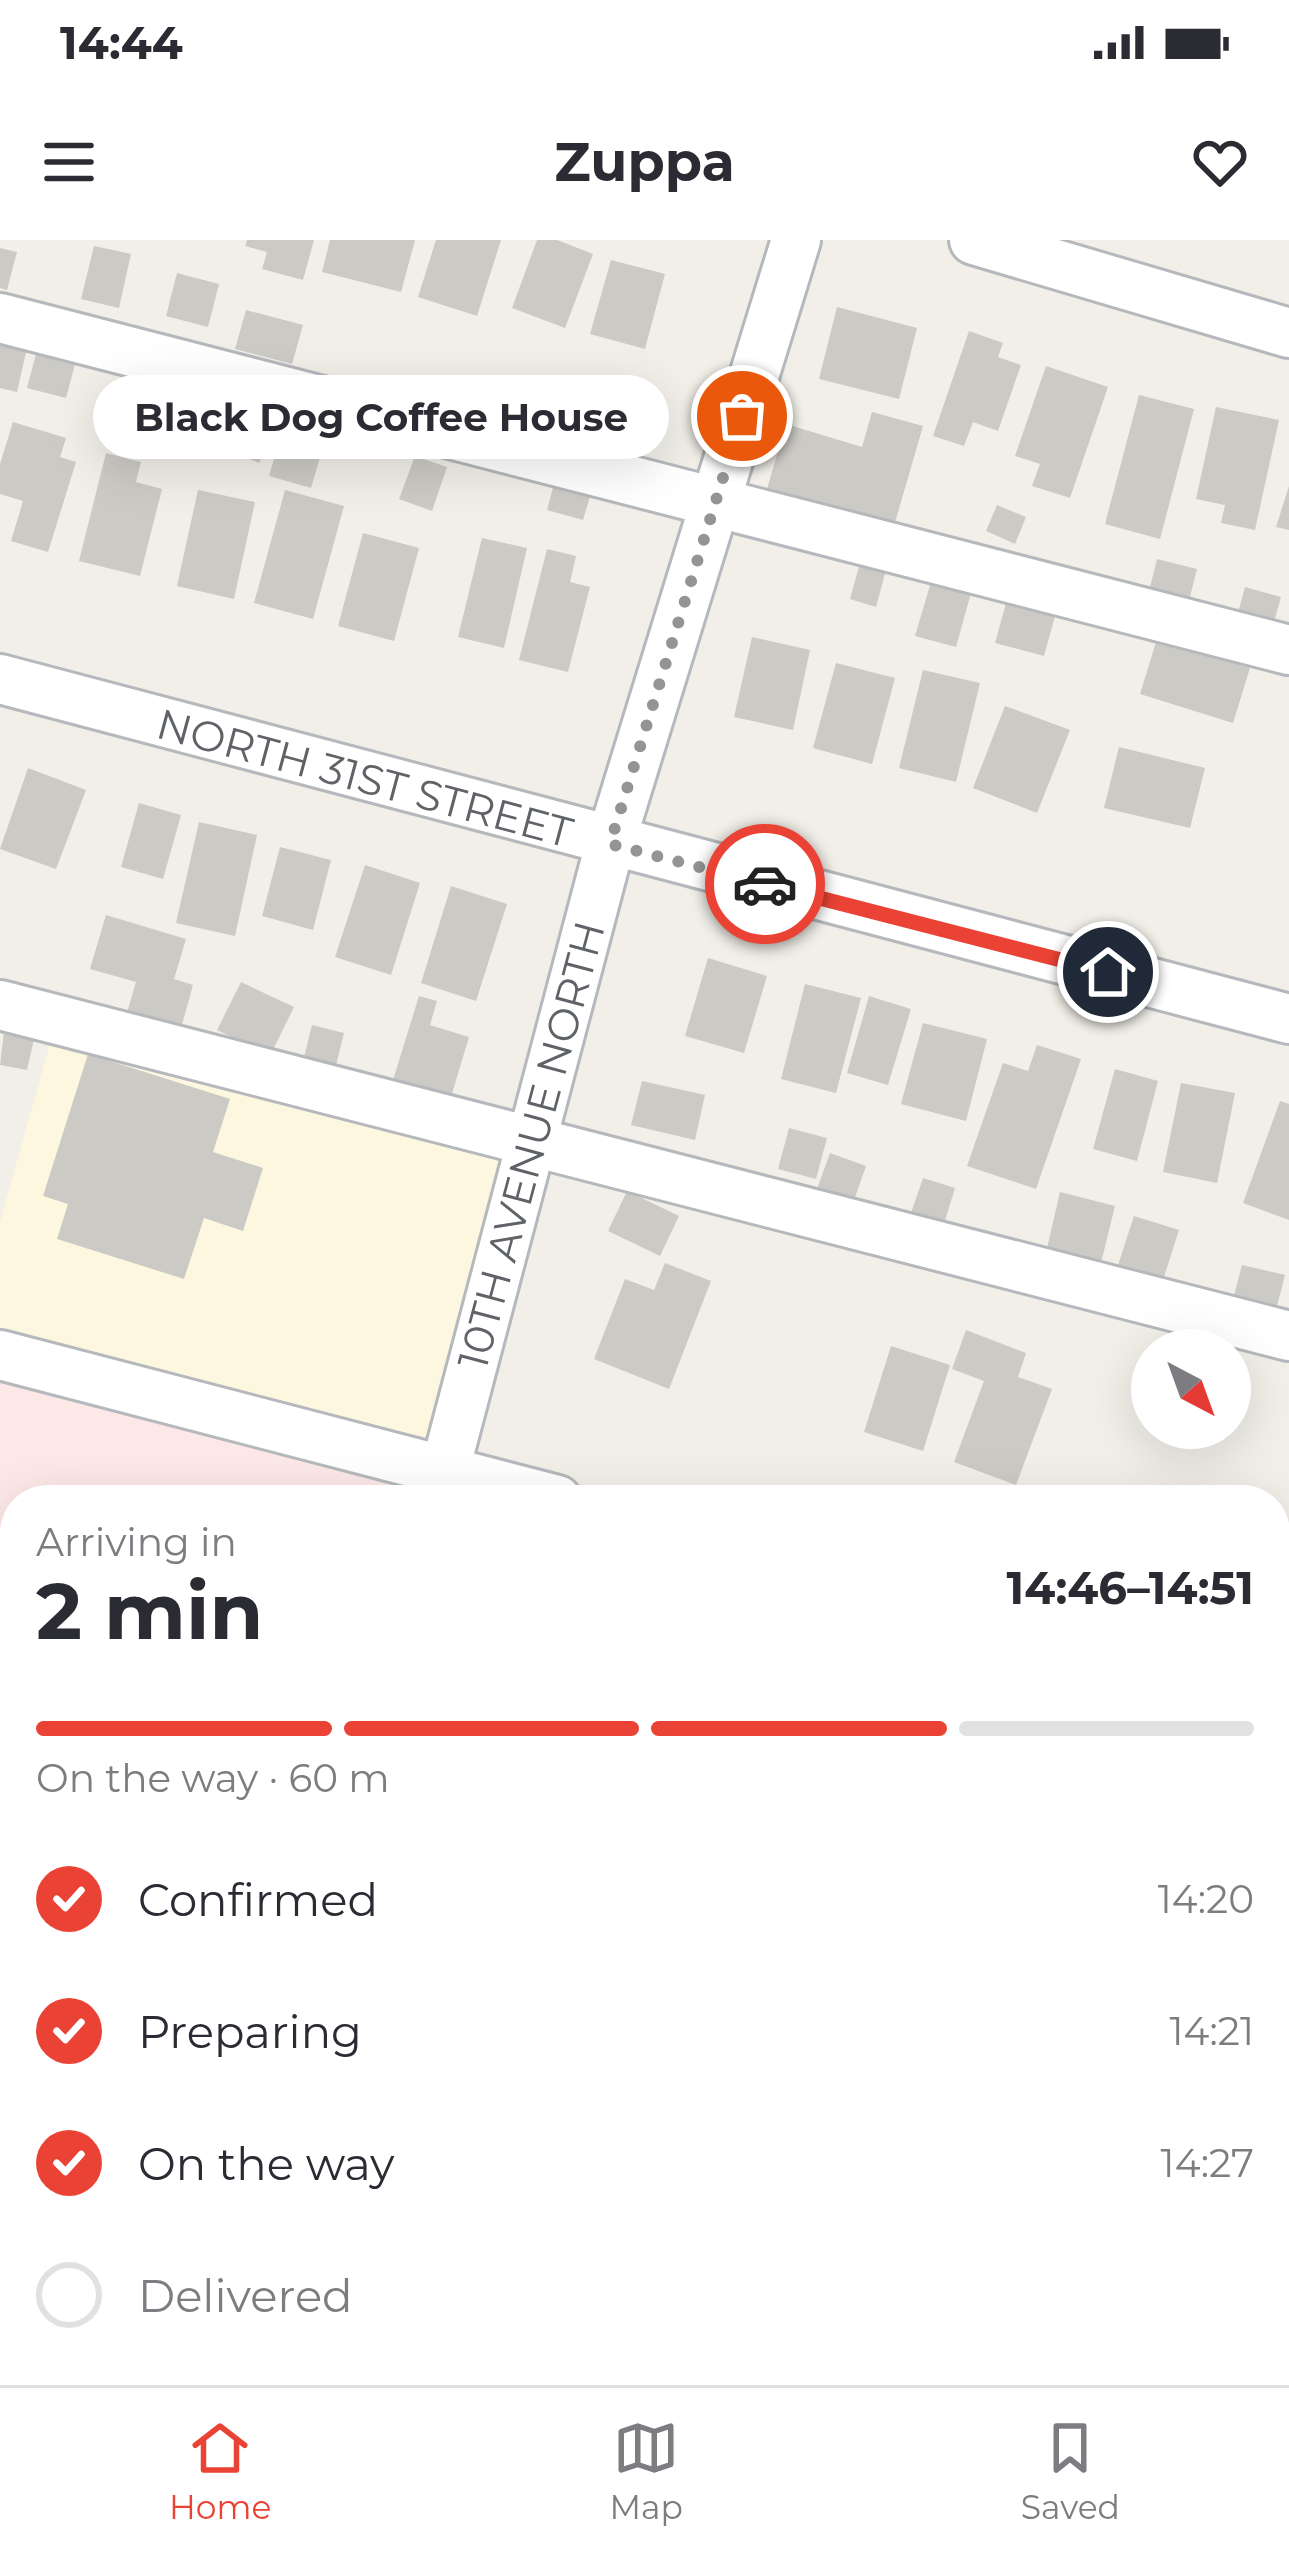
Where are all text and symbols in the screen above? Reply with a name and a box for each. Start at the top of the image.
text: 14:44 [60,15,183,70]
icon: menu [36,129,102,195]
text: Zuppa [554,129,735,195]
icon: heart [1187,129,1253,195]
pin [691,365,793,467]
callout: Black Dog Coffee House [94,374,670,458]
icon: bag [709,383,775,449]
text: Black Dog Coffee House [134,393,628,441]
street label: NORTH 31ST STREET [151,697,579,859]
courier [705,824,825,944]
icon: car [732,851,798,917]
street label: 10TH AVENUE NORTH [446,916,616,1374]
pin [1057,921,1159,1023]
icon: home [1075,939,1141,1005]
north arrow [1131,1329,1251,1449]
map controls [1131,1329,1251,1449]
text: Arriving in [36,1518,237,1566]
text: 14:46–14:51 [1007,1560,1254,1615]
text: 2 min [36,1563,263,1659]
text: On the way · 60 m [36,1754,390,1802]
icon: check [36,1866,102,1932]
text: Confirmed [138,1872,378,1927]
text: 14:20 [1158,1875,1254,1923]
icon: check [36,1998,102,2064]
text: Preparing [138,2004,362,2059]
text: 14:21 [1169,2007,1254,2055]
icon: check [36,2130,102,2196]
text: On the way [138,2136,394,2191]
text: 14:27 [1161,2139,1254,2187]
text: Delivered [138,2268,353,2323]
tab: Home [169,2415,271,2527]
tab: Map [609,2415,683,2527]
tab: Saved [1021,2415,1120,2527]

